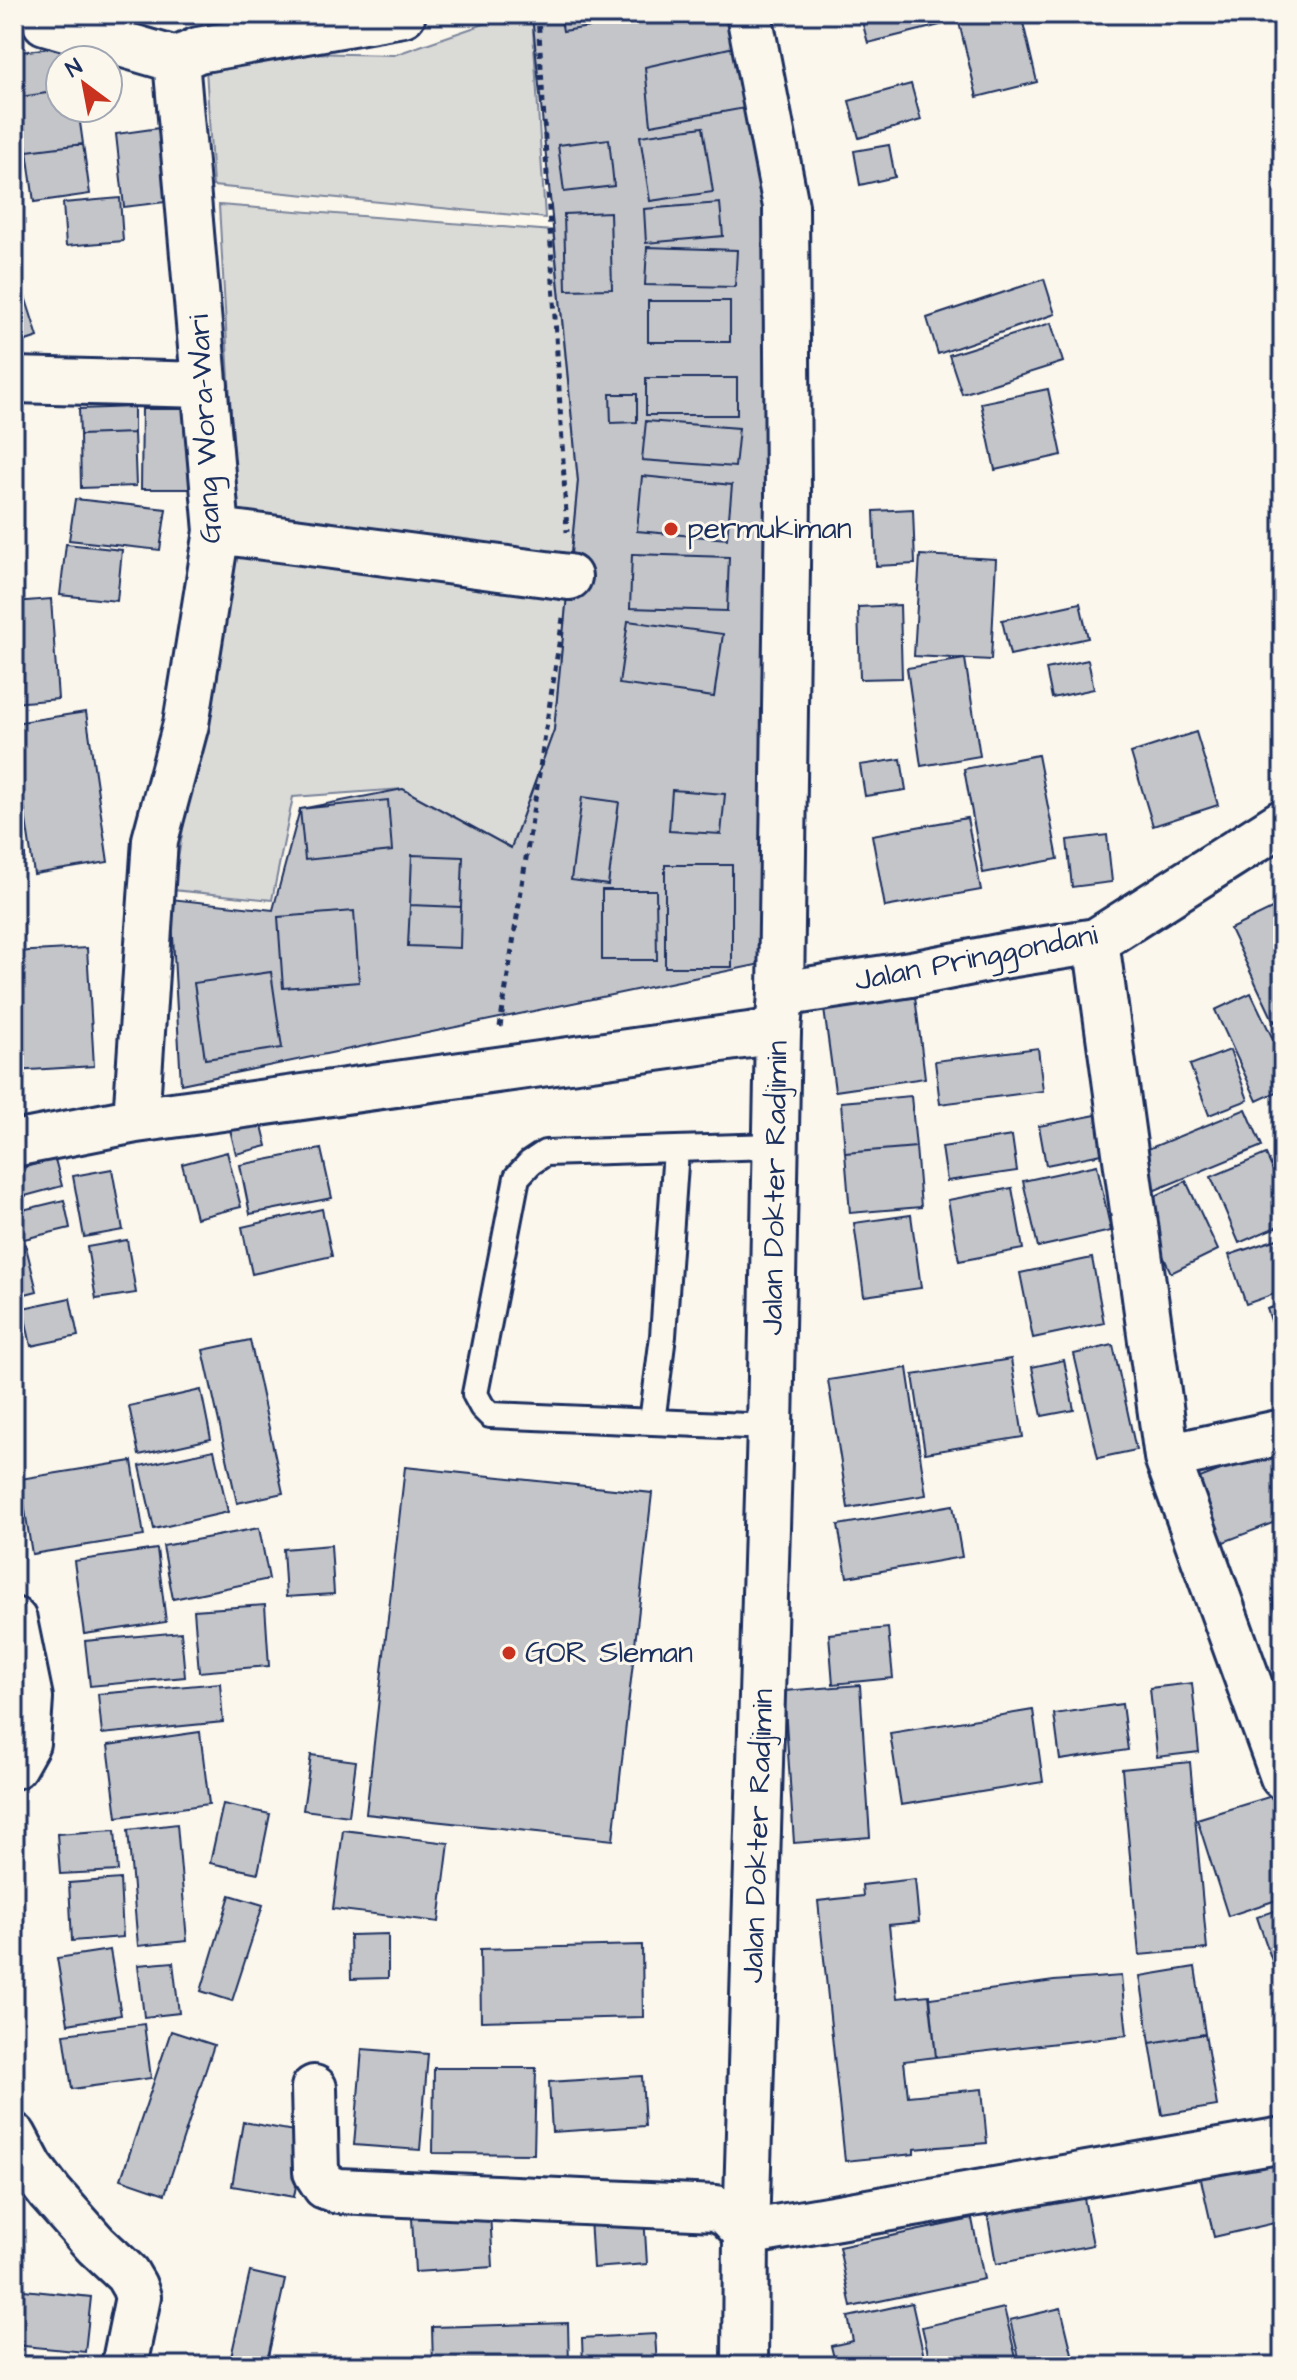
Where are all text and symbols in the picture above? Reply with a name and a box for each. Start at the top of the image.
north arrow [44,44,124,124]
text: N [60,51,88,85]
street label: Gang Wora-Wari [178,313,233,545]
place label: permukiman [687,508,852,550]
marker: permukiman [662,520,680,538]
street label: Jalan Pringgondani [851,914,1102,1003]
street label: Jalan Dokter Radjimin [751,1040,799,1336]
place label: GOR Sleman [525,1632,693,1674]
marker: GOR Sleman [500,1644,518,1662]
street label: Jalan Dokter Radjimin [732,1688,784,1984]

